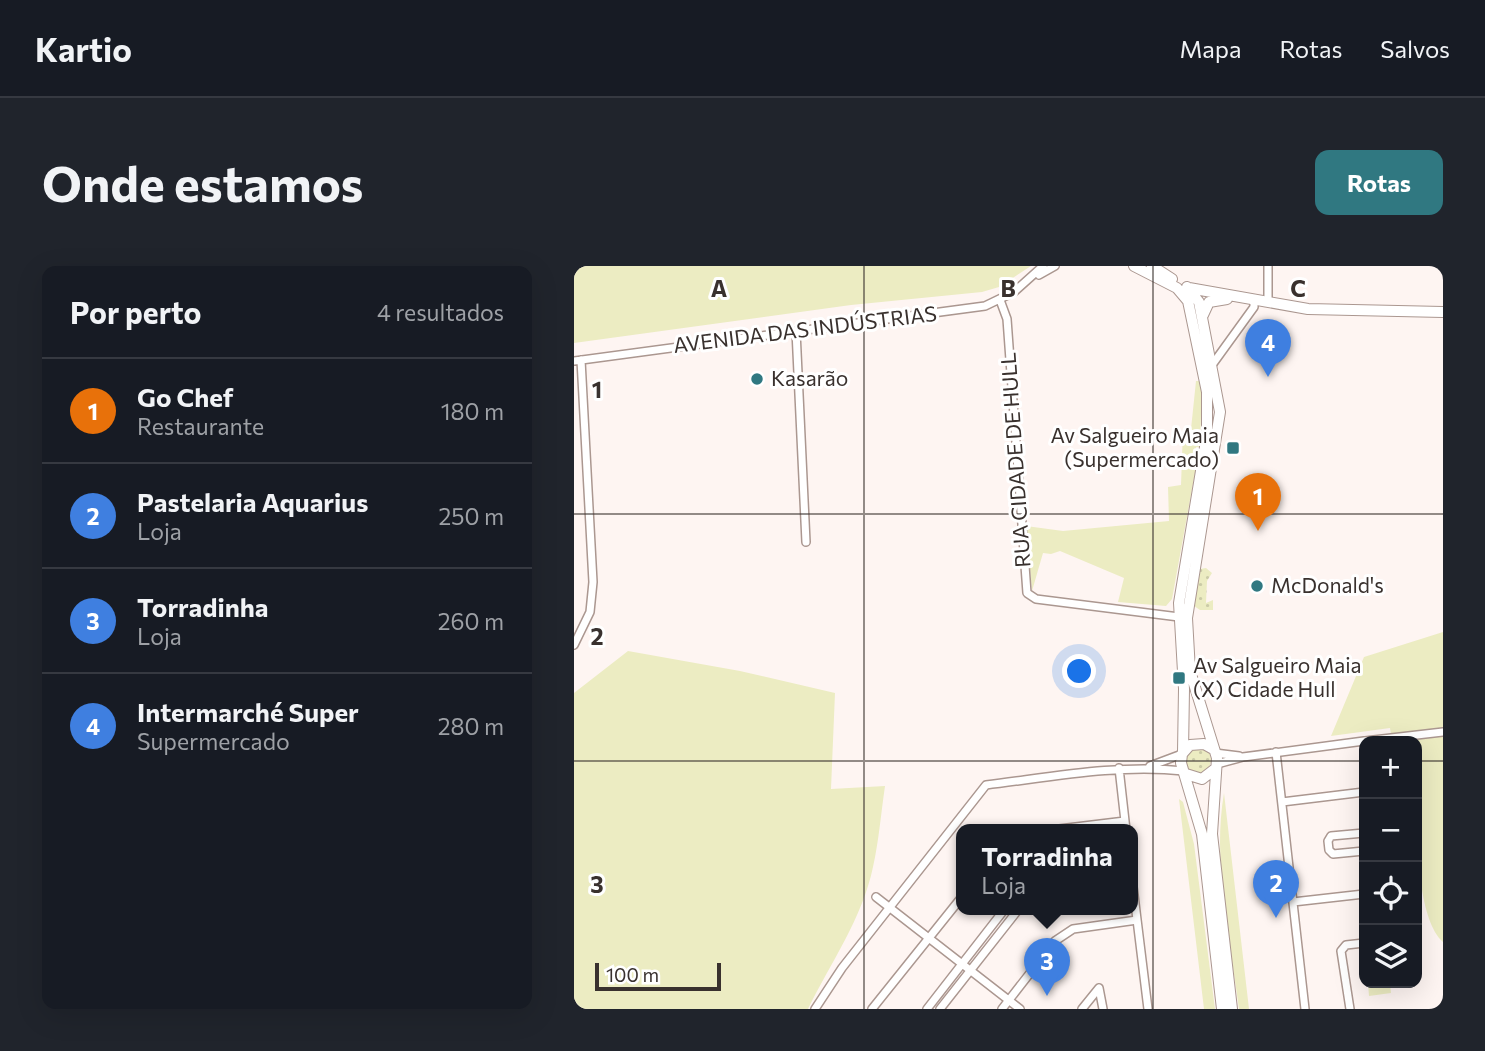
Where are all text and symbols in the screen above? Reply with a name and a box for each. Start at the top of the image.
text: Kartio [35,28,132,69]
text: Mapa [1180,34,1242,63]
text: Rotas [1280,34,1342,63]
text: Salvos [1380,34,1450,63]
button: Rotas [1315,150,1443,215]
text: Onde estamos [42,152,363,212]
text: A [711,274,728,302]
text: B [1000,274,1016,302]
text: C [1290,274,1306,302]
text: Por perto [70,293,202,330]
text: 4 resultados [377,298,504,326]
street label: AVENIDA DAS INDÚSTRIAS [672,300,938,357]
pin: 4 [1245,319,1291,377]
street label: RUA CIDADE DE HULL [995,352,1034,568]
place label: Kasarão [771,365,848,390]
marker: Kasarão [749,371,765,387]
text: 1 [592,375,602,403]
text: Go Chef [137,381,234,412]
text: 1 [88,397,98,425]
text: 180 m [441,397,504,425]
text: Restaurante [137,412,264,440]
place label: Av Salgueiro Maia (Supermercado) [1050,422,1219,471]
marker: Av Salgueiro Maia (Supermercado) [1225,440,1241,456]
pin: 1 [1235,473,1281,531]
text: Pastelaria Aquarius [137,486,368,517]
text: 2 [86,502,100,530]
text: 250 m [439,502,504,530]
text: Loja [137,517,182,545]
place label: McDonald's [1271,572,1384,597]
marker: McDonald's [1249,578,1265,594]
text: Torradinha [137,591,269,622]
text: 3 [86,607,100,635]
text: 260 m [438,607,504,635]
text: Loja [137,622,182,650]
text: 2 [590,622,604,650]
place label: Av Salgueiro Maia (X) Cidade Hull [1193,652,1362,701]
your location [1062,654,1096,688]
marker: Av Salgueiro Maia (X) Cidade Hull [1171,670,1187,686]
text: Intermarché Super [137,696,359,727]
text: 4 [86,712,100,740]
text: 280 m [438,712,504,740]
text: Supermercado [137,727,290,755]
map controls [1359,736,1422,988]
button: + [1359,736,1422,799]
button: − [1359,799,1422,862]
popup [956,824,1138,915]
text: Torradinha [981,840,1113,871]
pin: 2 [1253,860,1299,918]
button: locate [1359,862,1422,925]
text: 3 [590,870,604,898]
text: Loja [981,871,1026,899]
button: layers [1359,925,1422,988]
pin: 3 [1024,938,1070,996]
scale bar [595,960,721,992]
text: 100 m [606,963,659,986]

